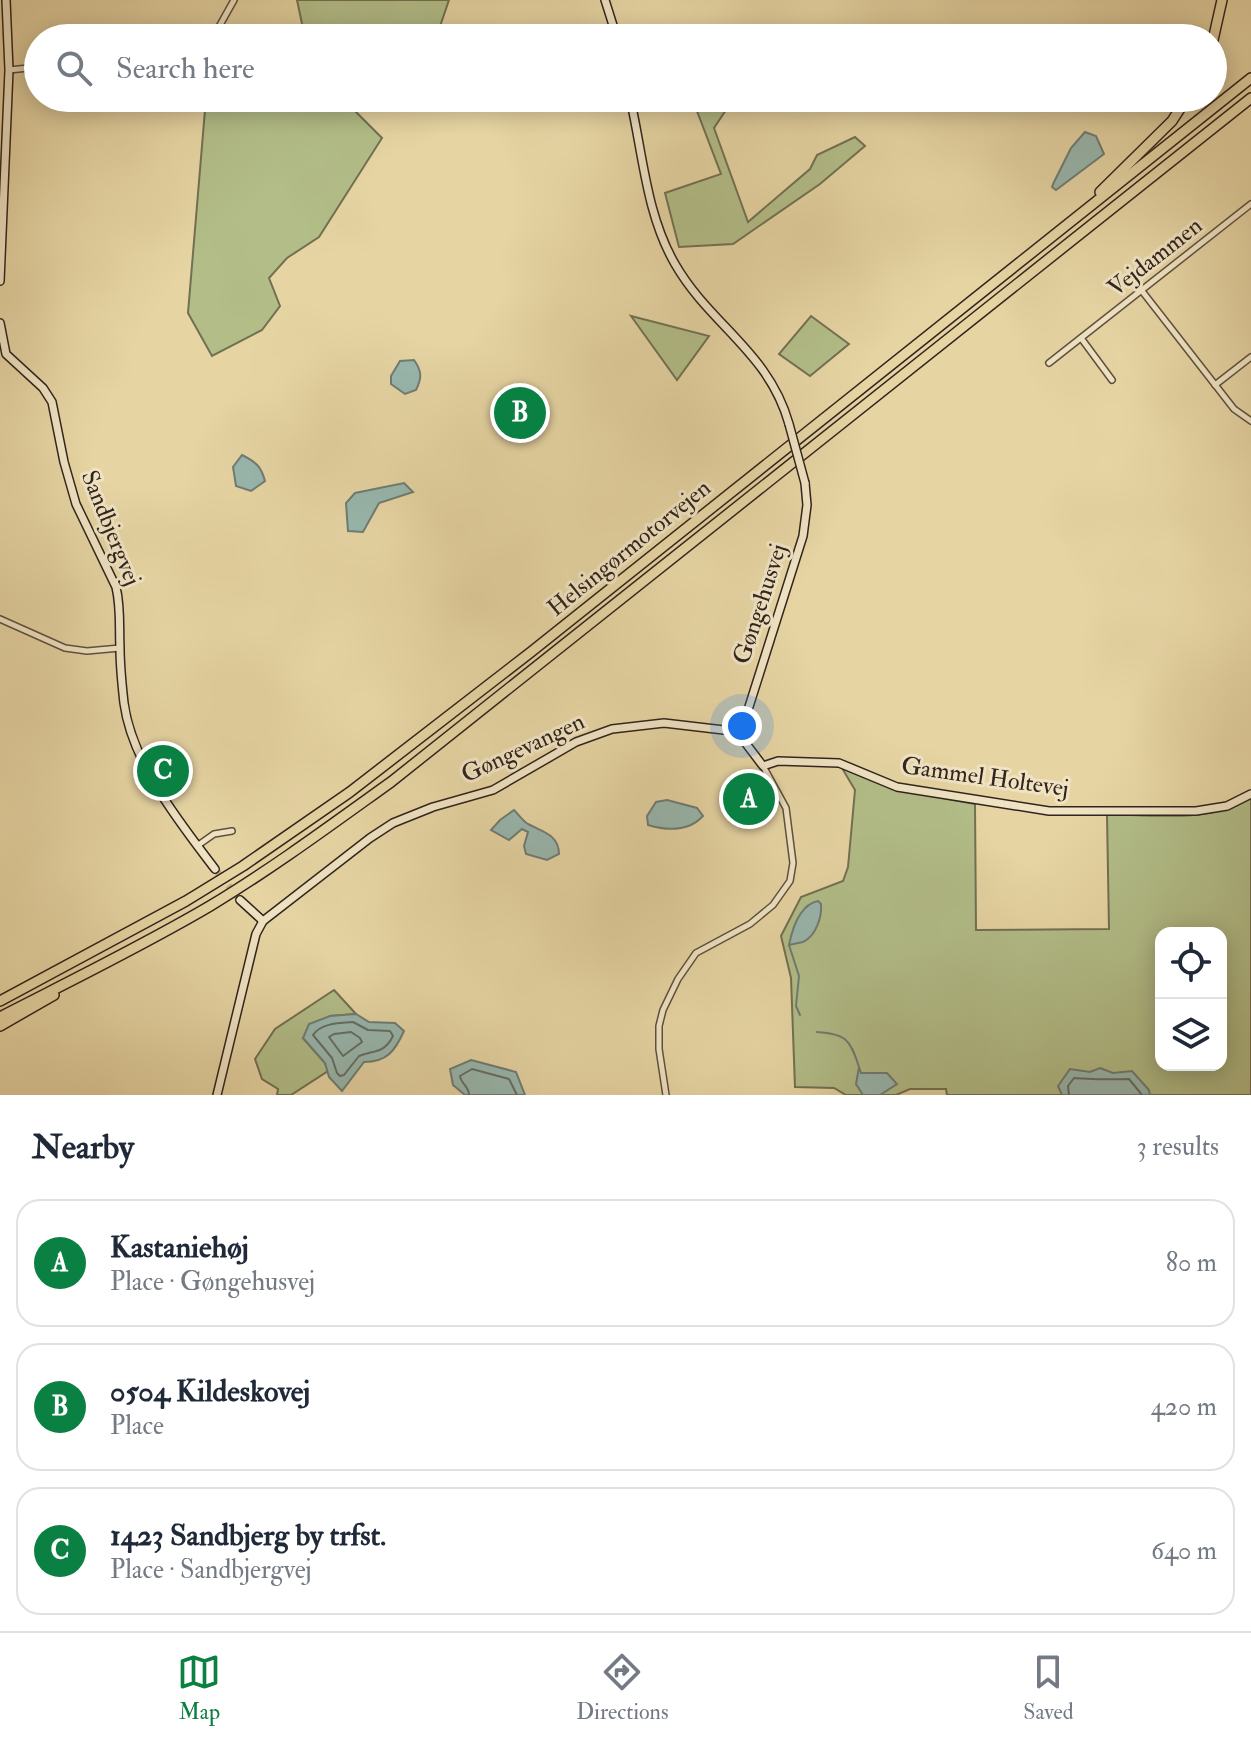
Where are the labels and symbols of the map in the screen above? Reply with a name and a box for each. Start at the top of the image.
street label: Vejdammen [1101,210,1209,304]
pin: B [494,383,546,443]
street label: Sandbjergvej [74,466,148,590]
street label: Helsingørmotorvejen [541,473,717,623]
street label: Gøngehusvej [726,540,794,668]
street label: Gøngevangen [456,706,590,790]
your location [722,706,762,746]
pin: C [137,741,189,801]
street label: Gammel Holtevej [899,750,1071,804]
pin: A [723,769,775,829]

